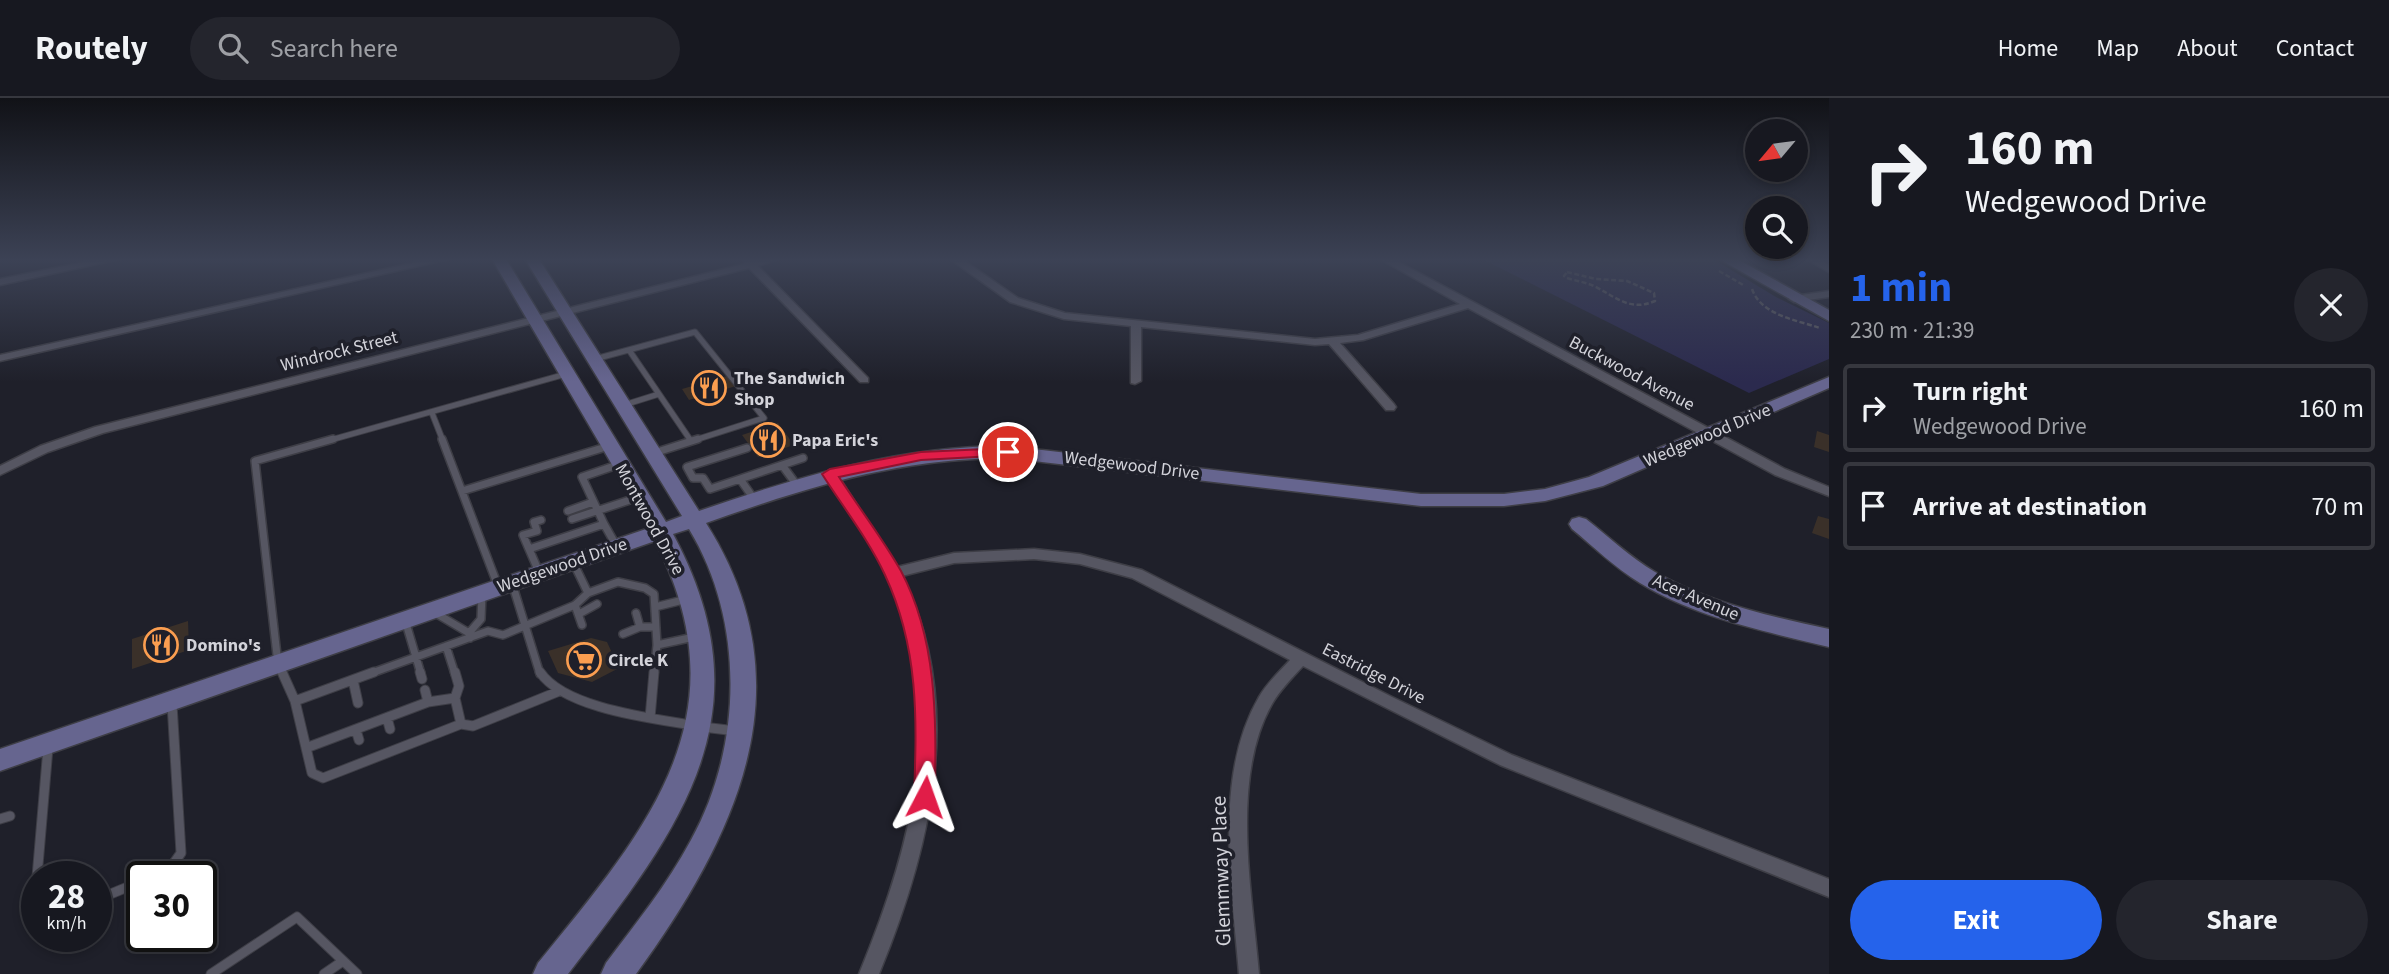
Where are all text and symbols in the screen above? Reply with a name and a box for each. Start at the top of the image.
search box [190,17,680,80]
text: Routely [35,25,148,72]
icon: search [214,29,252,67]
text: Search here [270,30,398,67]
text: Home [1998,31,2058,66]
text: Map [2096,31,2139,66]
text: About [2177,31,2238,66]
text: Contact [2276,31,2354,66]
text: 160 m [1965,114,2094,184]
north arrow [1745,119,1808,182]
map controls [1745,119,1808,259]
icon: right [1850,126,1941,217]
text: Wedgewood Drive [1965,179,2207,225]
button: search [1745,196,1808,259]
text: 1 min [1850,258,1952,318]
button: close [2294,268,2368,342]
text: 230 m · 21:39 [1850,314,1974,347]
street label: Windrock Street [278,325,400,378]
street label: Buckwood Avenue [1565,330,1699,417]
place label: The Sandwich Shop [734,366,845,412]
restaurant icon: The Sandwich Shop [690,369,728,407]
text: Turn right [1913,373,2028,410]
icon: right [1854,389,1892,427]
text: 160 m [2298,390,2364,427]
street label: Wedgewood Drive [1640,397,1775,474]
text: Wedgewood Drive [1913,410,2087,443]
restaurant icon: Papa Eric's [749,421,787,459]
pin [978,422,1038,482]
place label: Papa Eric's [792,428,878,453]
icon: arrive [989,433,1027,471]
street label: Wedgewood Drive [1063,445,1201,486]
street label: Montwood Drive [609,459,691,579]
icon: arrive [1854,487,1892,525]
text: Arrive at destination [1913,488,2147,525]
text: 70 m [2311,488,2364,525]
street label: Wedgewood Drive [494,532,631,599]
street label: Acer Avenue [1649,568,1743,627]
restaurant icon: Domino's [142,626,180,664]
place label: Domino's [186,633,261,658]
street label: Eastridge Drive [1318,637,1430,710]
supermarket icon: Circle K [565,641,603,679]
place label: Circle K [608,648,669,673]
position arrow [888,760,962,834]
street label: Glemmway Place [1203,795,1239,947]
speed limit sign: 30 [126,861,217,952]
text: 28 [48,872,85,922]
button: Exit [1850,880,2102,960]
button: Share [2116,880,2368,960]
text: km/h [47,911,86,936]

